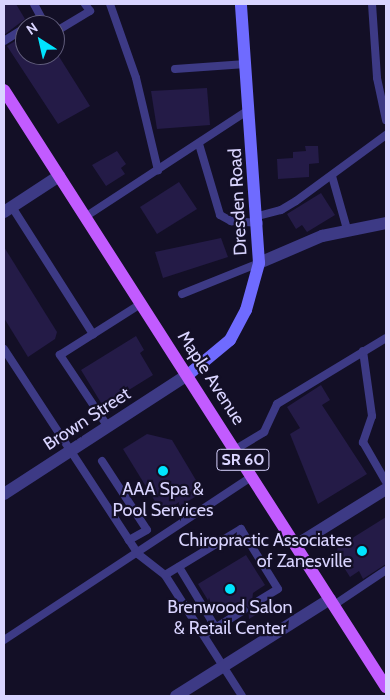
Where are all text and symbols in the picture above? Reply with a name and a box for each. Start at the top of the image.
north arrow [15,15,65,65]
text: N [23,18,41,39]
street label: Dresden Road [224,148,252,256]
street label: Maple Avenue [173,327,249,429]
street label: Brown Street [39,383,135,455]
road number: SR 60 [216,446,270,474]
marker: AAA Spa & Pool Services [157,465,169,477]
place label: AAA Spa & Pool Services [113,479,213,522]
place label: Chiropractic Associates of Zanesville [178,530,352,572]
marker: Chiropractic Associates of Zanesville [356,545,368,557]
marker: Brenwood Salon & Retail Center [224,583,236,595]
place label: Brenwood Salon & Retail Center [167,597,293,640]

